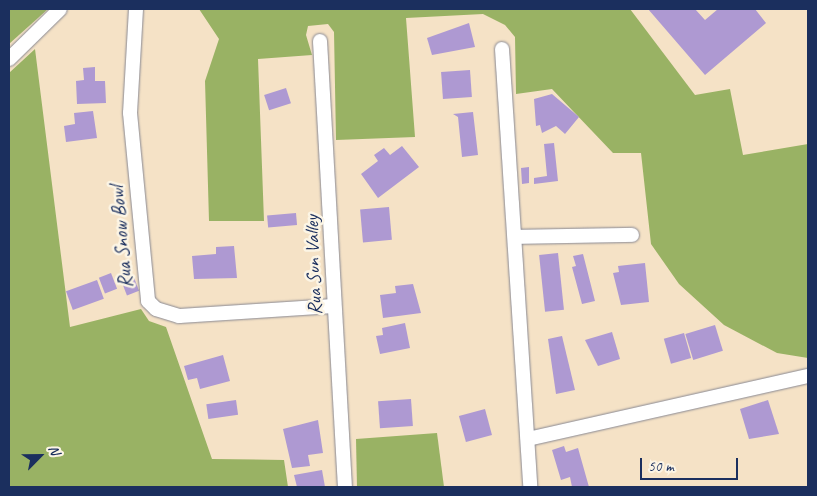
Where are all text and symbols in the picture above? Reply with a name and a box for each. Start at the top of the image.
street label: Rua Snow Bowl [105,185,137,289]
street label: Rua Sun Valley [299,215,327,315]
north arrow [15,431,65,481]
text: N [45,443,64,457]
scale bar [642,448,740,480]
text: 50 m [648,457,674,476]

